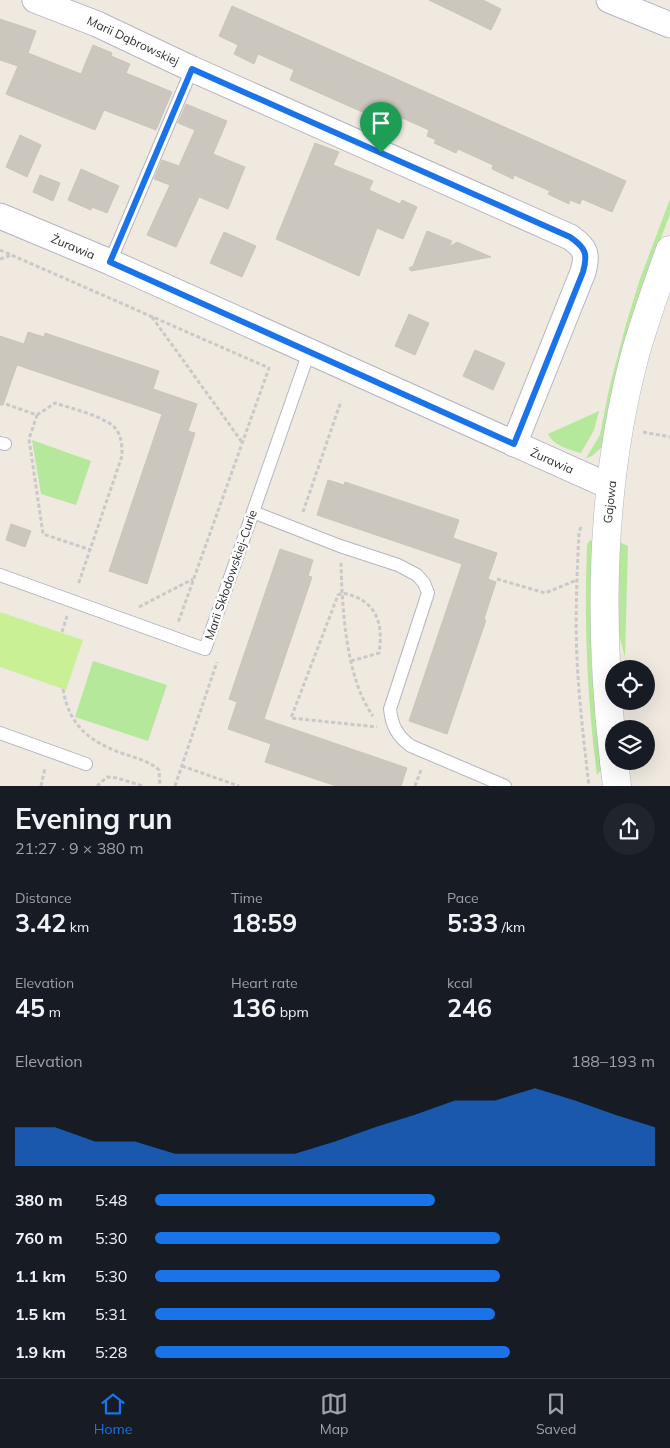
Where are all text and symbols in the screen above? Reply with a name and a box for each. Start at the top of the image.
street label: Marii Dąbrowskiej [85,13,182,68]
pin [360,102,402,153]
icon: arrive [367,109,395,137]
street label: Żurawia [49,231,97,262]
street label: Żurawia [528,444,576,477]
street label: Gajowa [600,480,619,524]
street label: Marii Skłodowskiej-Curie [201,508,260,642]
map controls [605,660,655,770]
button: locate [605,660,655,710]
button: layers [605,720,655,770]
text: Evening run [15,801,172,836]
button: share [603,803,655,855]
text: 21:27 · 9 × 380 m [15,838,144,858]
text: Distance [15,889,72,907]
text: Time [231,889,263,907]
text: Pace [447,889,479,907]
text: 3.42 [15,907,66,938]
text: 18:59 [231,907,297,938]
text: 5:33 [447,907,498,938]
text: km [66,918,89,936]
text: /km [498,918,525,936]
text: Elevation [15,974,74,992]
text: Heart rate [231,974,298,992]
text: kcal [447,974,473,992]
text: 45 [15,992,45,1023]
text: 136 [231,992,276,1023]
text: 246 [447,992,492,1023]
text: m [45,1003,61,1021]
text: bpm [276,1003,309,1021]
text: Elevation [15,1051,83,1071]
text: 188–193 m [571,1051,655,1071]
text: 380 m [15,1190,63,1210]
text: 5:48 [95,1190,127,1210]
text: 760 m [15,1228,63,1248]
text: 5:30 [95,1228,127,1248]
text: 1.1 km [15,1266,66,1286]
text: 5:30 [95,1266,127,1286]
text: 1.5 km [15,1304,66,1324]
text: 5:31 [95,1304,127,1324]
text: 1.9 km [15,1342,66,1362]
text: 5:28 [95,1342,127,1362]
tab: Home [94,1390,132,1438]
tab: Map [320,1390,349,1438]
tab: Saved [536,1390,576,1438]

